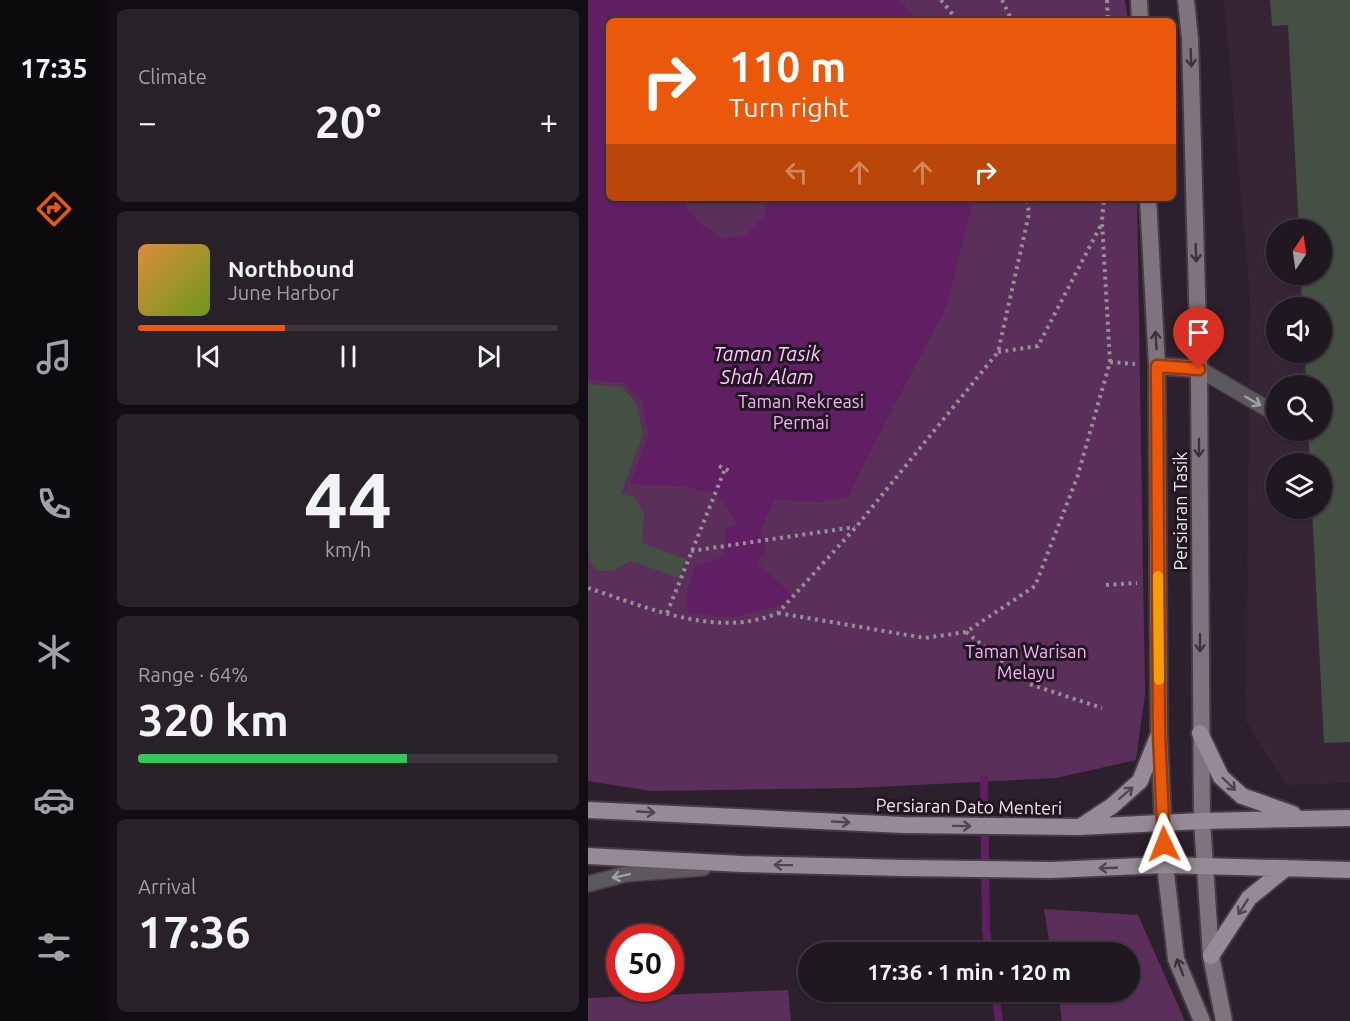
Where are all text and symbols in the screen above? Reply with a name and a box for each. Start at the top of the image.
icon: right [630,42,708,120]
text: 110 m [729,43,846,90]
one-way arrow [1185,48,1197,68]
text: 17:35 [20,53,88,83]
text: Climate [138,65,207,88]
text: Turn right [729,92,849,122]
text: 20° [315,96,381,147]
text: − [138,103,157,140]
text: + [539,103,558,140]
icon: left [780,156,813,189]
icon: ahead [843,156,876,189]
icon: ahead [906,156,939,189]
icon: right [969,156,1002,189]
icon: directions [33,188,75,230]
north arrow [1266,219,1332,285]
map controls [1266,219,1332,519]
one-way arrow [1190,243,1202,263]
text: Northbound [228,256,354,281]
text: June Harbor [228,281,339,304]
button: sound [1266,297,1332,363]
pin [1173,307,1224,369]
icon: arrive [1182,316,1215,349]
one-way arrow [1150,330,1161,350]
icon: music [33,336,75,378]
icon: previous [192,340,225,373]
icon: pause [332,340,365,373]
icon: next [472,340,505,373]
water label: Taman Tasik Shah Alam [713,342,822,388]
button: search [1266,375,1332,441]
park label: Taman Rekreasi Permai [738,391,864,432]
one-way arrow [1245,395,1262,407]
one-way arrow [1193,438,1205,458]
street label: Persiaran Tasik [1170,452,1190,570]
button: layers [1266,453,1332,519]
text: 44 [304,455,392,543]
icon: phone [33,483,75,525]
text: km/h [325,538,371,561]
icon: climate [33,631,75,673]
one-way arrow [1194,633,1206,653]
park label: Taman Warisan Melayu [965,641,1087,682]
text: Range · 64% [138,663,248,686]
text: 320 km [138,694,289,745]
one-way arrow [1221,776,1236,791]
icon: car [33,779,75,821]
one-way arrow [1118,786,1133,800]
street label: Persiaran Dato Menteri [875,794,1063,818]
one-way arrow [636,807,656,818]
position arrow [1132,812,1196,876]
one-way arrow [831,817,851,828]
one-way arrow [952,820,972,832]
one-way arrow [773,860,793,871]
one-way arrow [1098,862,1118,873]
one-way arrow [612,871,631,882]
text: Arrival [138,875,196,898]
one-way arrow [1237,898,1249,915]
text: 17:36 [138,906,251,957]
speed limit sign: 50 [606,924,684,1002]
icon: filters [33,926,75,968]
one-way arrow [1174,958,1185,977]
text: 17:36 · 1 min · 120 m [867,959,1071,984]

